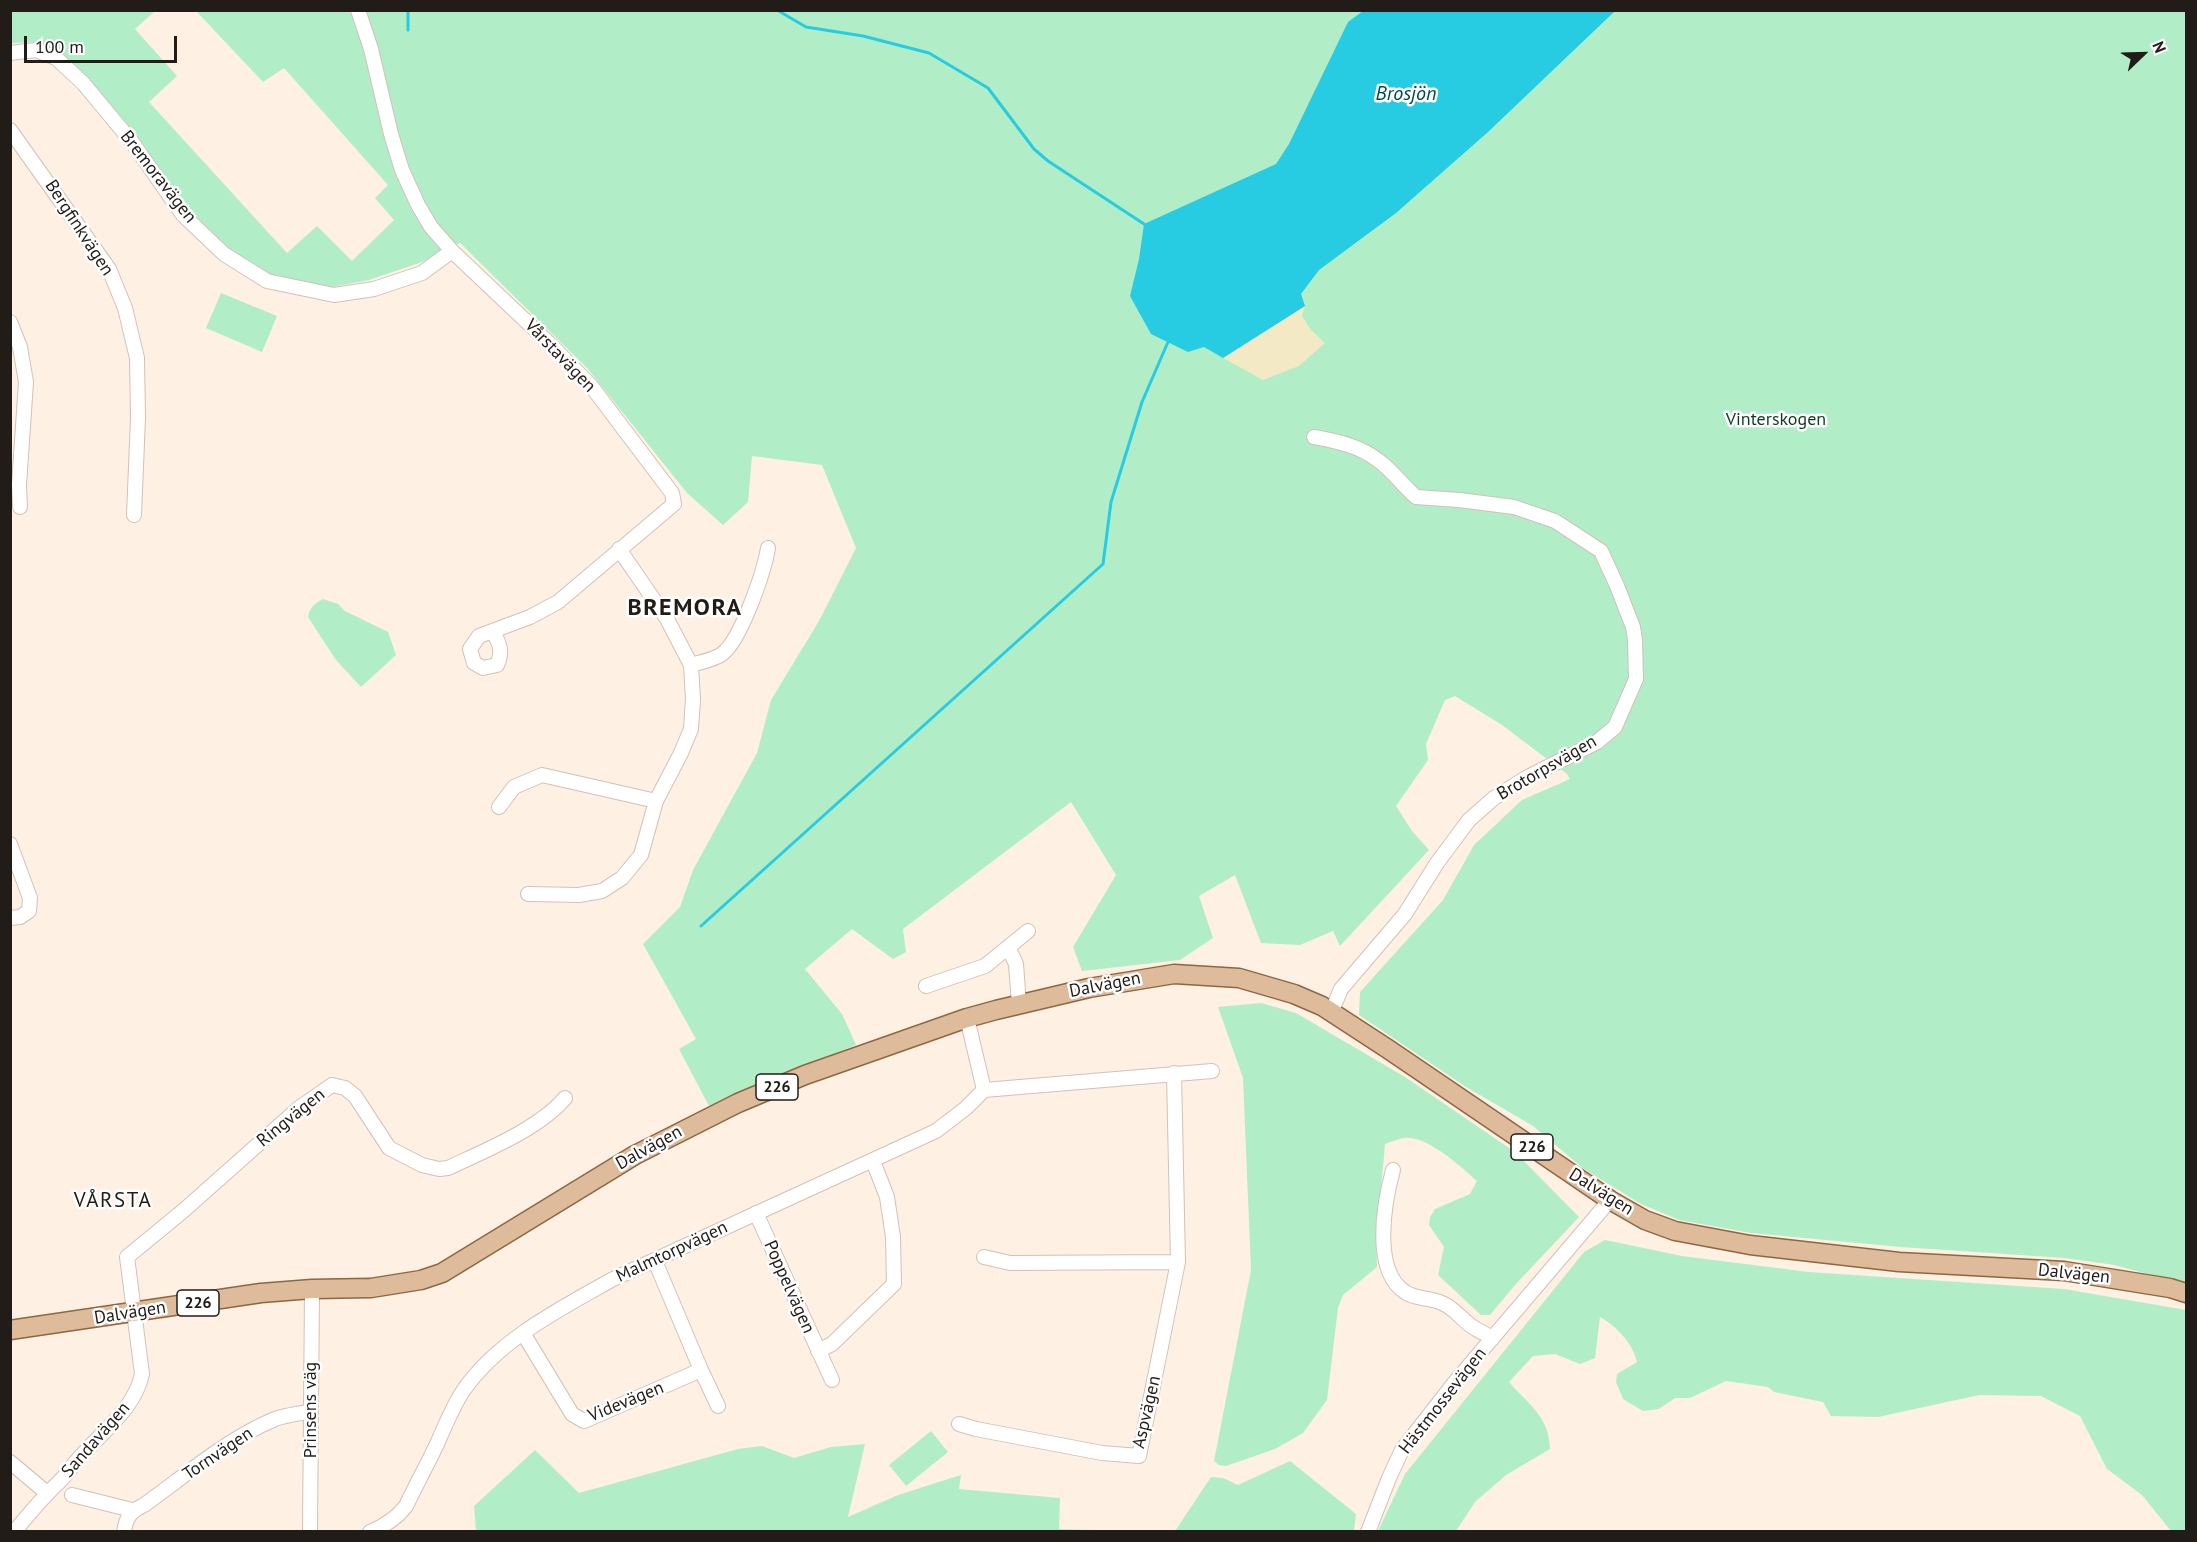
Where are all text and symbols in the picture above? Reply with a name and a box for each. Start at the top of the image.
scale bar [27,24,180,62]
north arrow [2113,24,2173,84]
text: 100 m [35,35,84,58]
text: N [2148,38,2171,56]
water label: Brosjön [1376,82,1436,106]
street label: Bremoravägen [115,126,201,228]
street label: Bergfinkvägen [40,176,118,280]
street label: Vårstavägen [520,315,600,397]
park label: Vinterskogen [1726,409,1826,431]
district label: BREMORA [627,594,743,622]
street label: Brotorpsvägen [1493,731,1601,805]
street label: Dalvägen [1067,968,1143,1002]
road number: 226 [756,1074,798,1100]
street label: Ringvägen [253,1084,329,1152]
street label: Dalvägen [612,1121,686,1175]
road number: 226 [1511,1134,1553,1160]
street label: Dalvägen [1565,1164,1637,1220]
district label: VÅRSTA [74,1188,152,1214]
street label: Malmtorpvägen [613,1217,731,1287]
street label: Poppelvägen [759,1237,819,1337]
street label: Dalvägen [2037,1259,2111,1289]
road number: 226 [177,1290,219,1316]
street label: Dalvägen [93,1297,167,1329]
street label: Hästmossevägen [1395,1343,1491,1459]
street label: Prinsens väg [300,1362,322,1458]
street label: Aspvägen [1128,1374,1166,1450]
street label: Videvägen [585,1377,667,1427]
street label: Sandavägen [57,1398,135,1482]
street label: Tornvägen [179,1423,257,1485]

